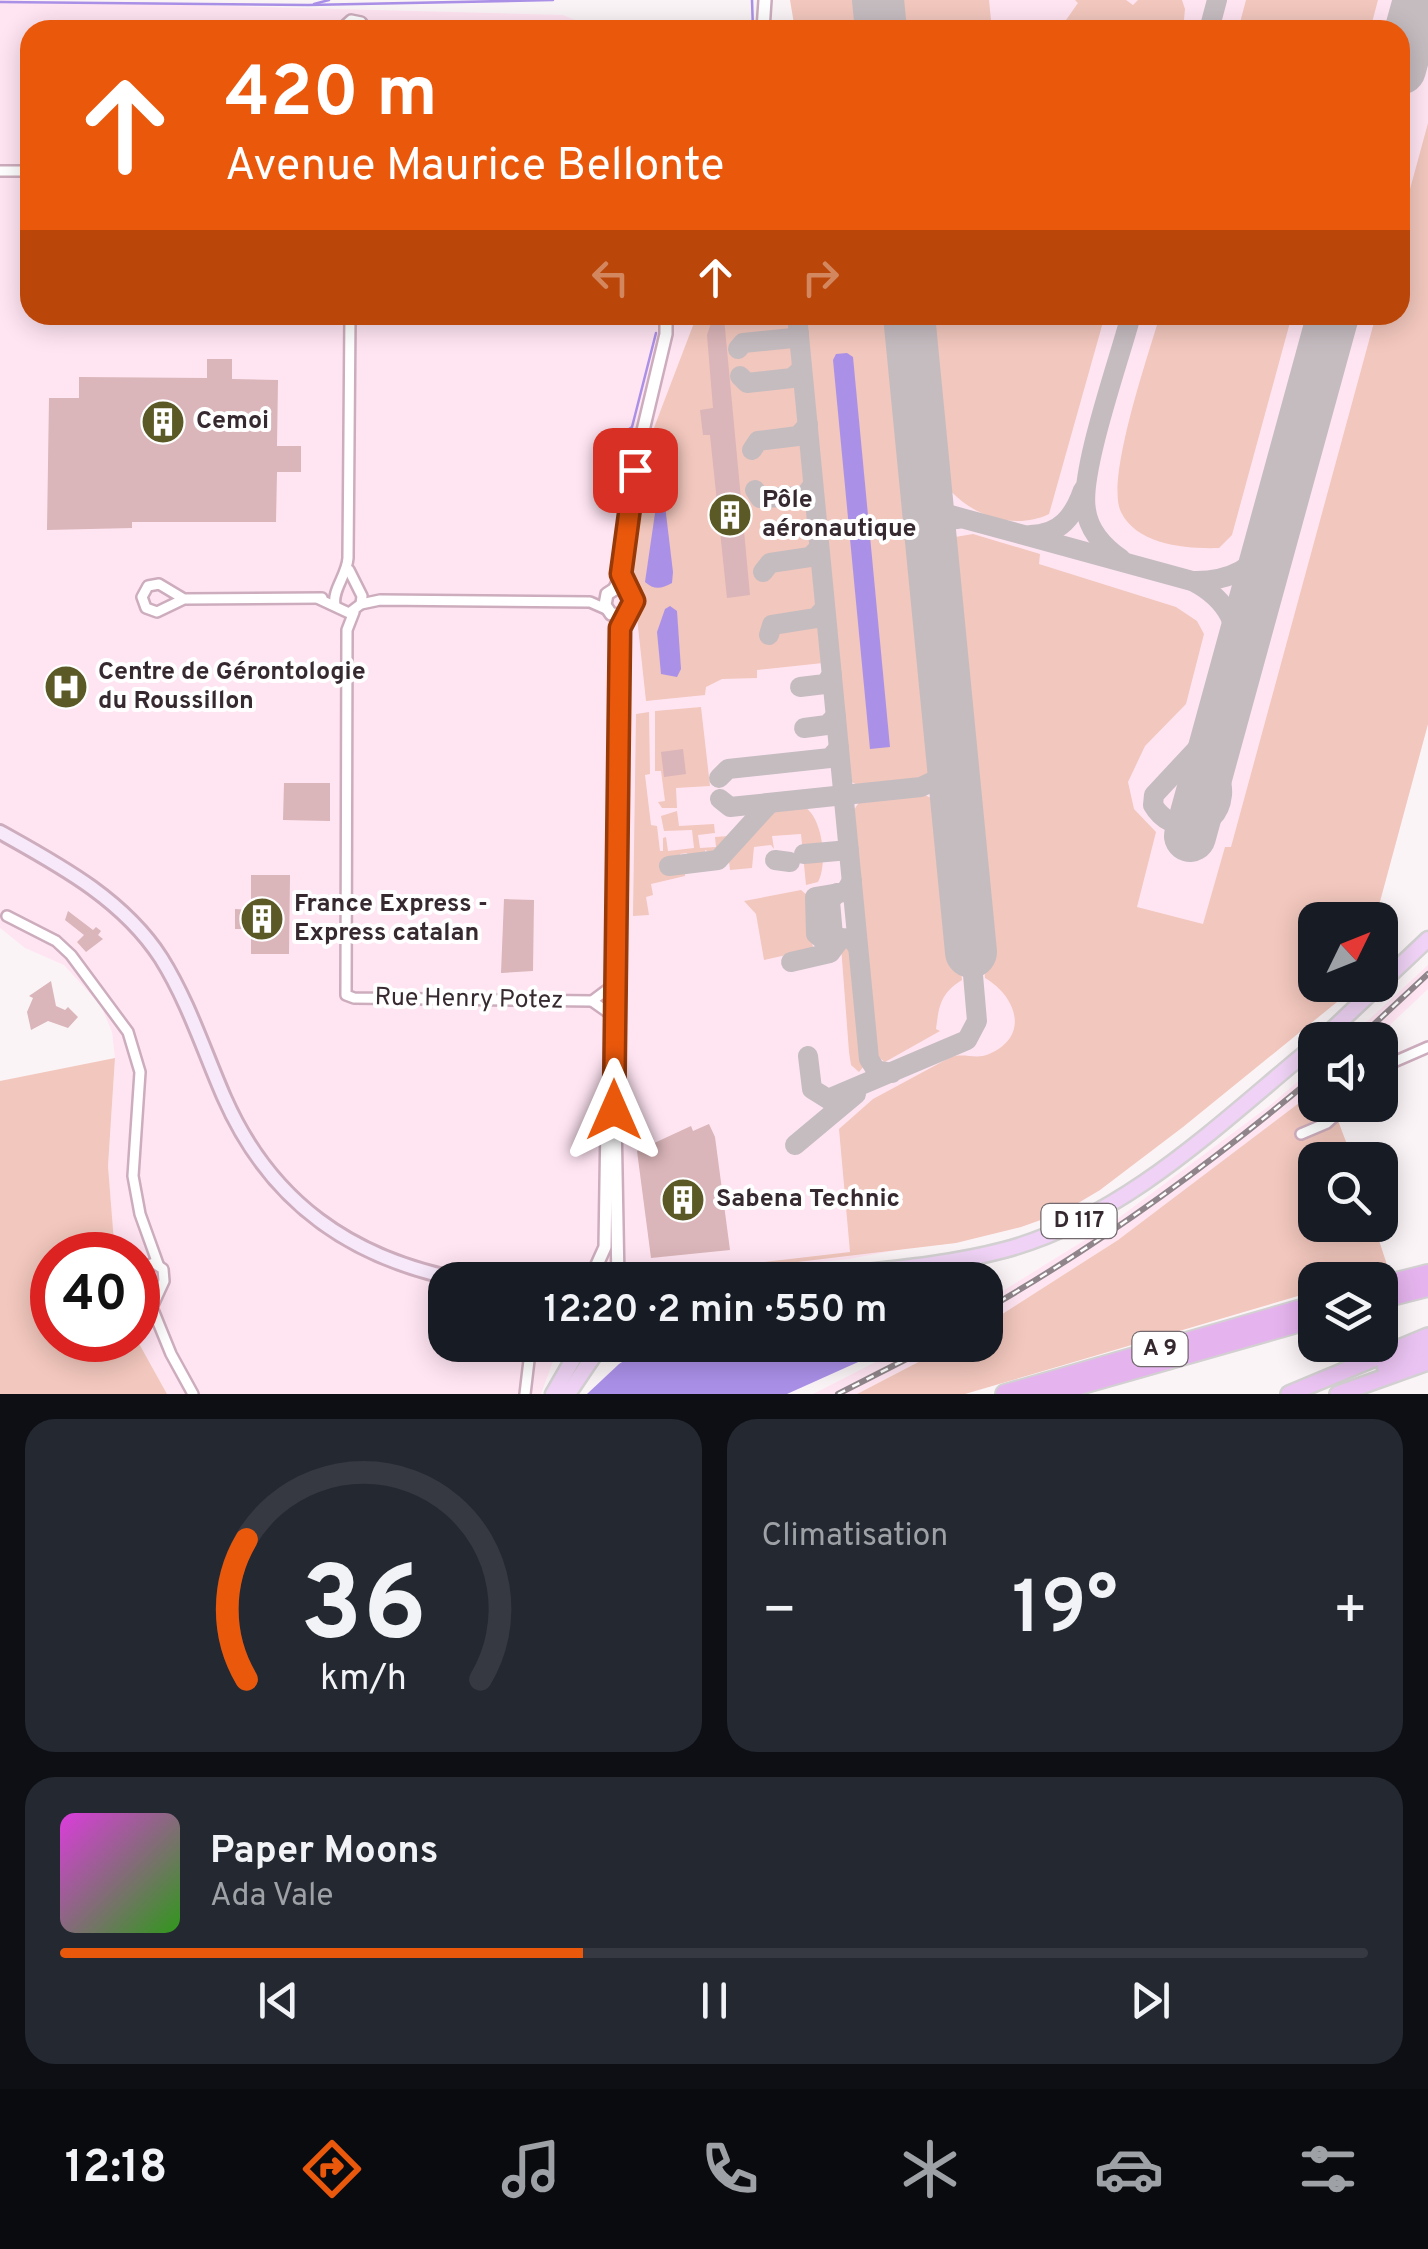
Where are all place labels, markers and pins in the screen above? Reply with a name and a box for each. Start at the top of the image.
building icon: Cemoi [140,399,186,445]
place label: Cemoi [196,406,269,438]
pin [593,428,678,513]
place label: Pôle aéronautique [762,485,917,546]
building icon: Pôle aéronautique [707,492,753,538]
place label: Centre de Gérontologie du Roussillon [98,657,366,718]
hospital icon: Centre de Gérontologie du Roussillon [43,664,89,710]
place label: France Express - Express catalan [294,889,488,950]
building icon: France Express - Express catalan [239,896,285,942]
building icon: Sabena Technic [660,1177,706,1223]
place label: Sabena Technic [716,1184,900,1216]

